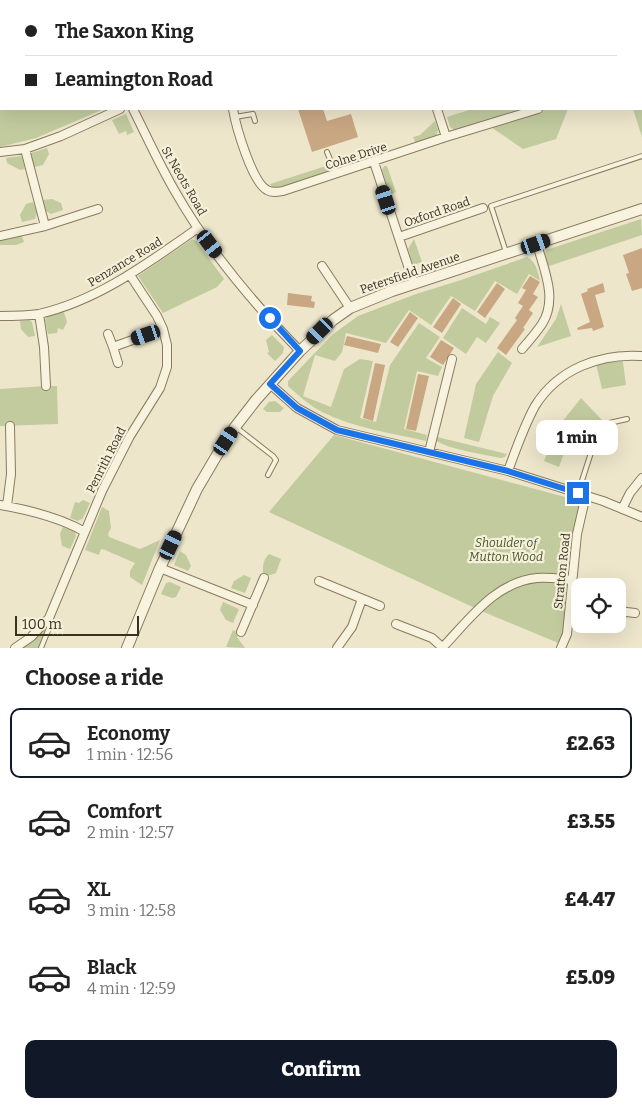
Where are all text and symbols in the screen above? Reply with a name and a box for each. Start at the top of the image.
text: The Saxon King [55,20,194,43]
text: Leamington Road [55,68,213,91]
street label: Colne Drive [323,139,389,173]
street label: St Neots Road [159,144,209,218]
car [374,183,397,217]
street label: Oxford Road [402,194,472,230]
car [194,228,225,260]
car [519,232,552,256]
street label: Penzance Road [85,234,165,290]
street label: Petersfield Avenue [358,249,462,297]
route start [259,307,281,329]
car [304,315,335,347]
car [129,323,162,347]
callout: 1 min [537,420,619,456]
car [211,424,240,458]
street label: Penrith Road [83,425,129,495]
text: 1 min [557,428,597,447]
route end [567,482,589,504]
car [157,528,184,562]
street label: Stratton Road [551,532,573,610]
park label: Shoulder of Mutton Wood [469,536,543,564]
map controls [571,578,626,633]
button: locate [571,578,626,633]
scale bar [15,613,139,636]
text: 100 m [22,616,62,633]
text: Choose a ride [25,664,164,691]
icon: car [27,721,72,766]
text: Economy [87,722,170,745]
text: £2.63 [566,732,615,755]
text: 1 min · 12:56 [87,745,173,764]
icon: car [27,799,72,844]
text: Comfort [87,800,162,823]
text: £3.55 [567,810,615,833]
text: 2 min · 12:57 [87,823,174,842]
icon: car [27,877,72,922]
text: XL [87,878,111,901]
text: £4.47 [565,888,615,911]
text: 3 min · 12:58 [87,901,176,920]
icon: car [27,955,72,1000]
text: Black [87,956,137,979]
text: £5.09 [565,966,615,989]
text: 4 min · 12:59 [87,979,176,998]
button: Confirm [25,1040,617,1098]

